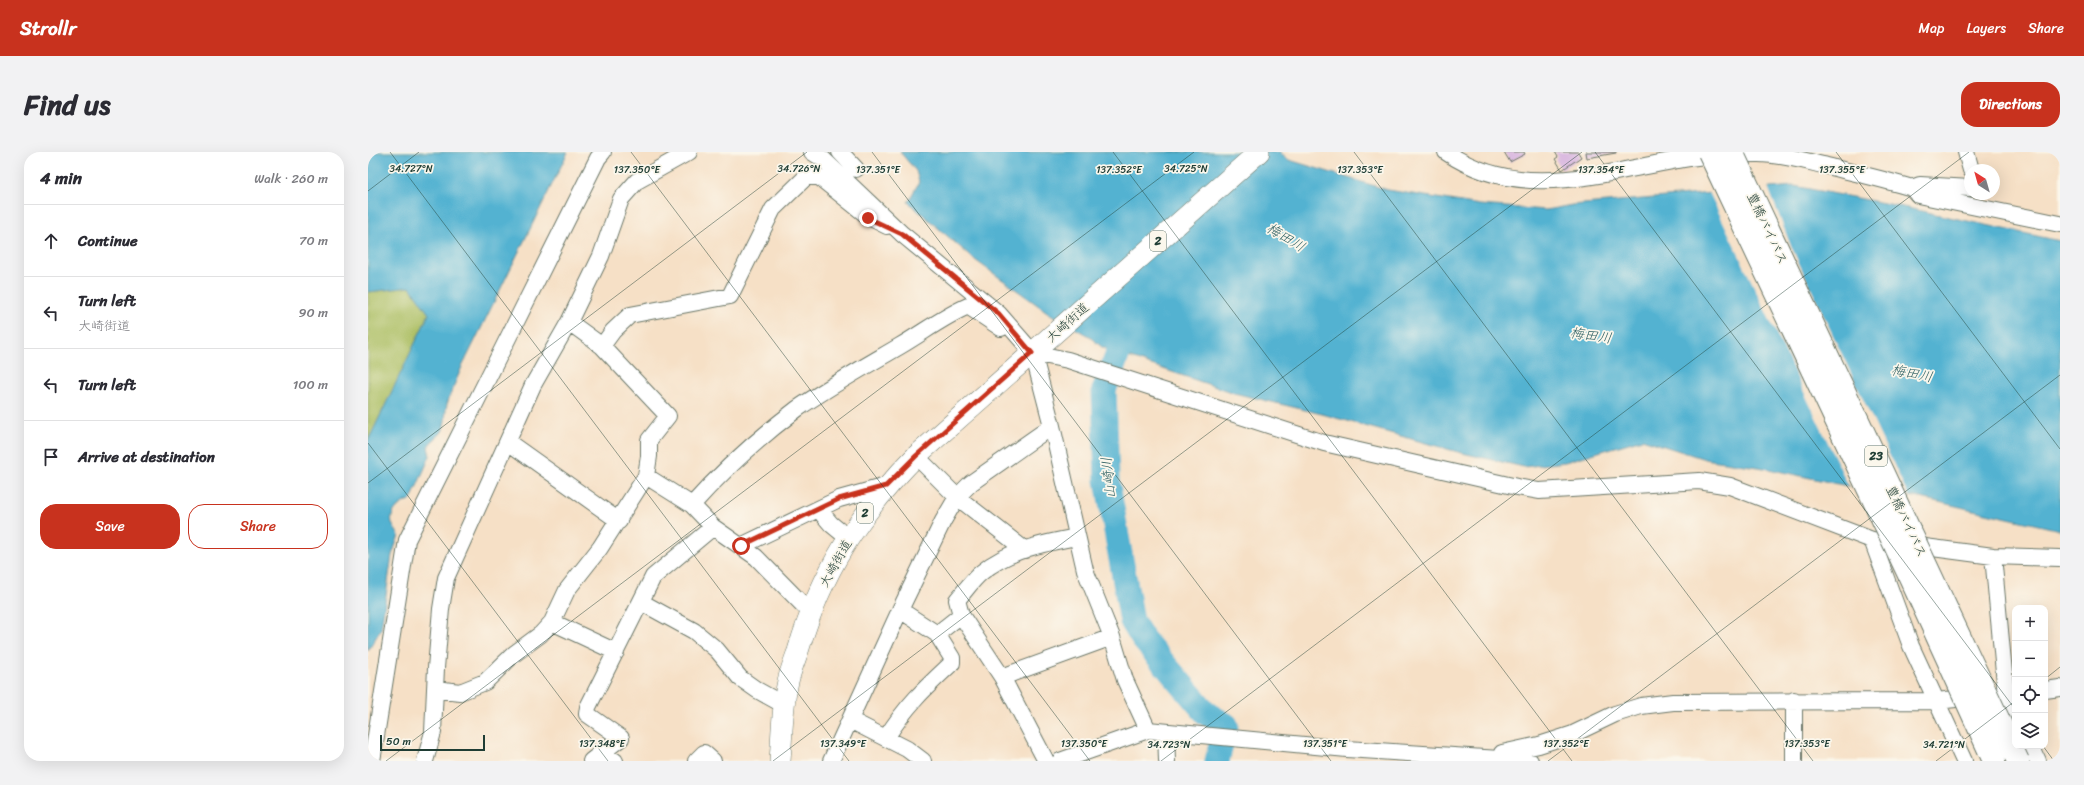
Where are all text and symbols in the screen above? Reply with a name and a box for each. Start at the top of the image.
text: Strollr [20,12,76,45]
text: Map [1919,16,1944,41]
text: Layers [1966,16,2006,41]
text: Share [2028,16,2064,41]
text: Find us [24,80,111,129]
button: Directions [1961,82,2060,127]
text: 34.727°N [389,160,433,178]
text: 34.726°N [777,160,821,178]
text: 34.725°N [1164,160,1208,178]
text: 137.350°E [614,161,662,179]
text: 137.351°E [856,161,902,179]
text: 137.352°E [1096,161,1143,179]
text: 137.353°E [1337,161,1384,179]
text: 137.354°E [1578,161,1626,179]
text: 137.355°E [1819,161,1866,179]
text: 4 min [40,163,82,193]
north arrow [1964,164,2000,200]
text: Walk · 260 m [254,167,328,190]
street label: 豊橋バイパス [1741,188,1794,268]
route end [859,209,877,227]
water label: 梅田川 [1261,216,1310,259]
text: Continue [78,228,138,254]
text: 70 m [299,229,328,252]
icon: ahead [40,230,62,252]
road number: 2 [1150,231,1166,251]
text: Turn left [78,288,136,314]
street label: 大崎街道 [1040,296,1094,348]
text: 90 m [298,301,328,324]
icon: left [40,302,62,324]
text: 大崎街道 [78,314,130,337]
water label: 梅田川 [1568,320,1613,351]
water label: 梅田川 [1889,357,1935,390]
text: Turn left [78,372,136,398]
text: 100 m [293,373,328,396]
icon: left [40,374,62,396]
text: Arrive at destination [78,444,215,470]
icon: arrive [40,446,62,468]
road number: 23 [1865,446,1887,466]
water label: 山崎川 [1094,456,1123,500]
street label: 豊橋バイパス [1880,481,1933,561]
road number: 2 [857,503,873,523]
button: Save [40,504,180,549]
button: Share [188,504,328,549]
street label: 大崎街道 [813,535,858,592]
route start [732,537,750,555]
map controls [2012,605,2048,749]
button: + [2012,605,2048,641]
button: − [2012,641,2048,677]
button: locate [2012,677,2048,713]
button: layers [2012,713,2048,749]
text: 50 m [386,732,411,751]
scale bar [380,733,485,752]
text: 137.348°E [579,735,626,753]
text: 137.349°E [820,735,868,753]
text: 137.350°E [1061,735,1109,753]
text: 137.351°E [1303,735,1349,753]
text: 137.352°E [1543,735,1590,753]
text: 137.353°E [1784,735,1831,753]
text: 34.723°N [1148,736,1191,754]
text: 34.721°N [1923,736,1965,754]

